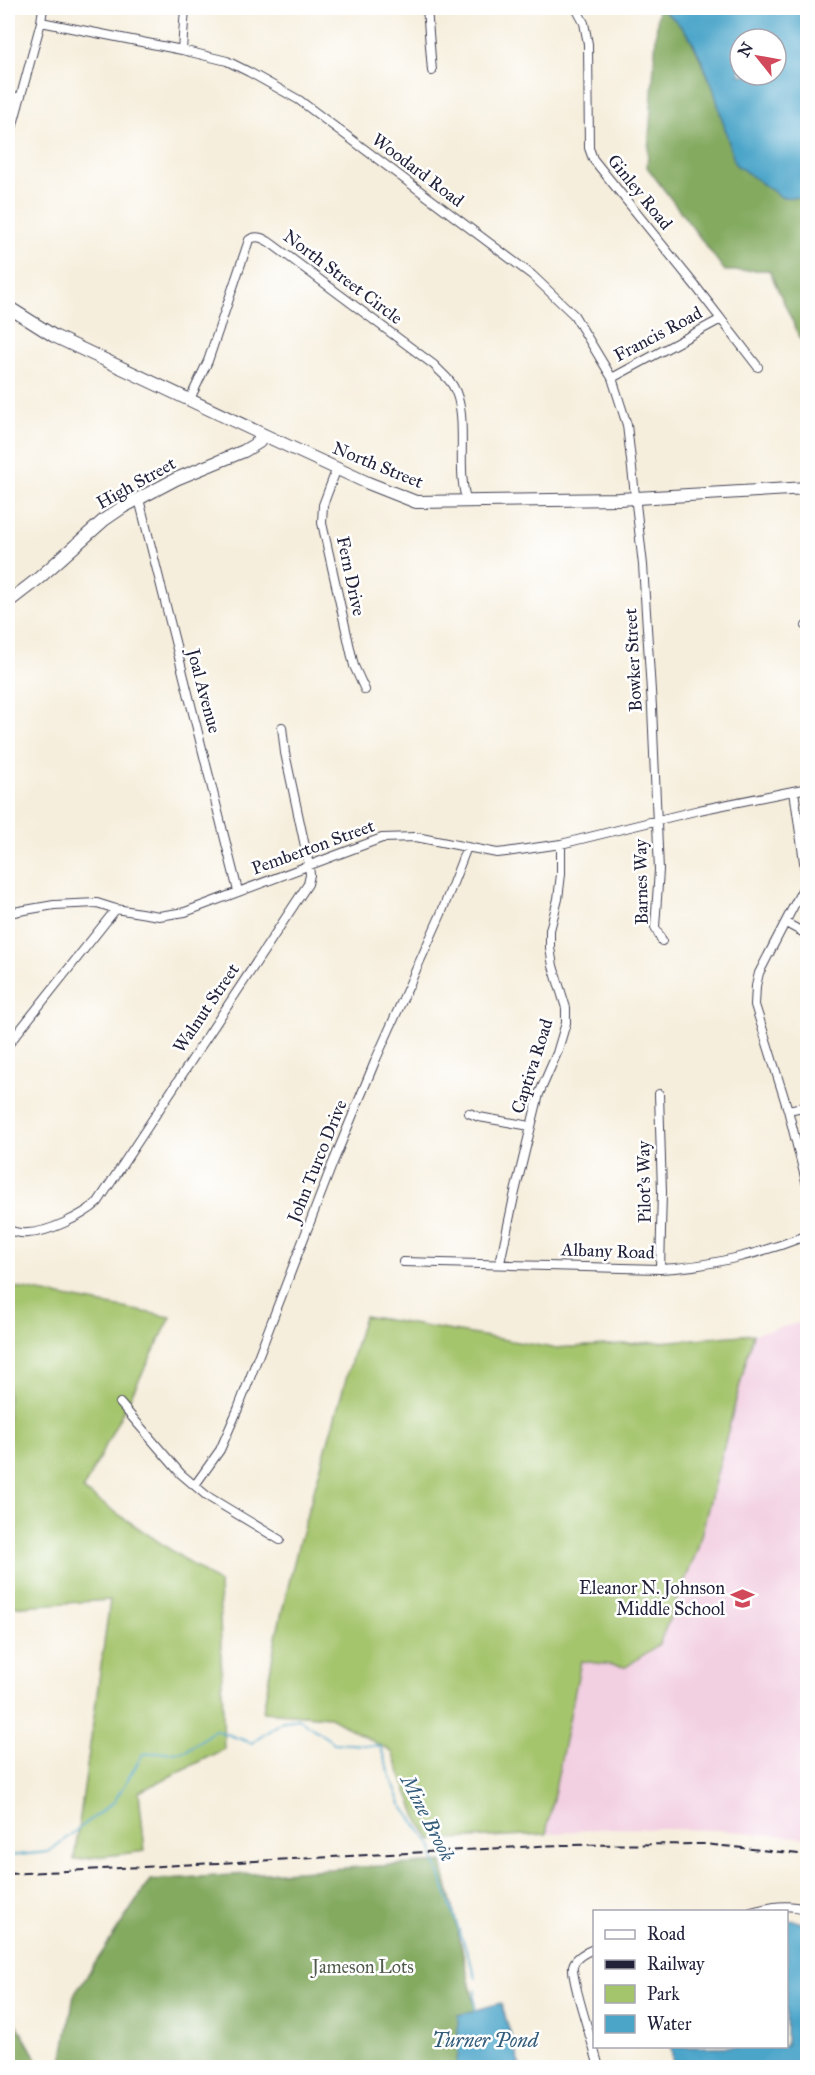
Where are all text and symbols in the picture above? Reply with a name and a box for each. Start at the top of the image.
north arrow [728,27,788,87]
text: N [734,38,757,60]
street label: Woodard Road [368,128,468,212]
street label: Ginley Road [603,150,677,234]
street label: North Street Circle [279,225,407,329]
street label: Francis Road [610,302,706,366]
street label: North Street [329,437,427,493]
street label: High Street [92,452,181,515]
street label: Fern Drive [332,534,370,618]
street label: Bowker Street [619,607,647,712]
street label: Joal Avenue [181,644,226,736]
street label: Pemberton Street [248,814,378,879]
street label: Barnes Way [629,838,653,925]
street label: Walnut Street [168,959,244,1057]
street label: Captiva Road [506,1016,558,1116]
street label: John Turco Drive [282,1096,353,1228]
street label: Pilot's Way [632,1140,656,1223]
street label: Albany Road [560,1238,655,1264]
place label: Eleanor N. Johnson Middle School [579,1577,725,1620]
school or university icon: Eleanor N. Johnson Middle School [730,1585,756,1611]
water label: Mine Brook [395,1769,460,1865]
legend [593,1910,788,2048]
text: Road [647,1923,685,1945]
text: Railway [647,1953,705,1975]
park label: Jameson Lots [310,1956,414,1979]
text: Park [647,1983,680,2005]
text: Water [647,2013,692,2035]
water label: Turner Pond [432,2028,540,2052]

